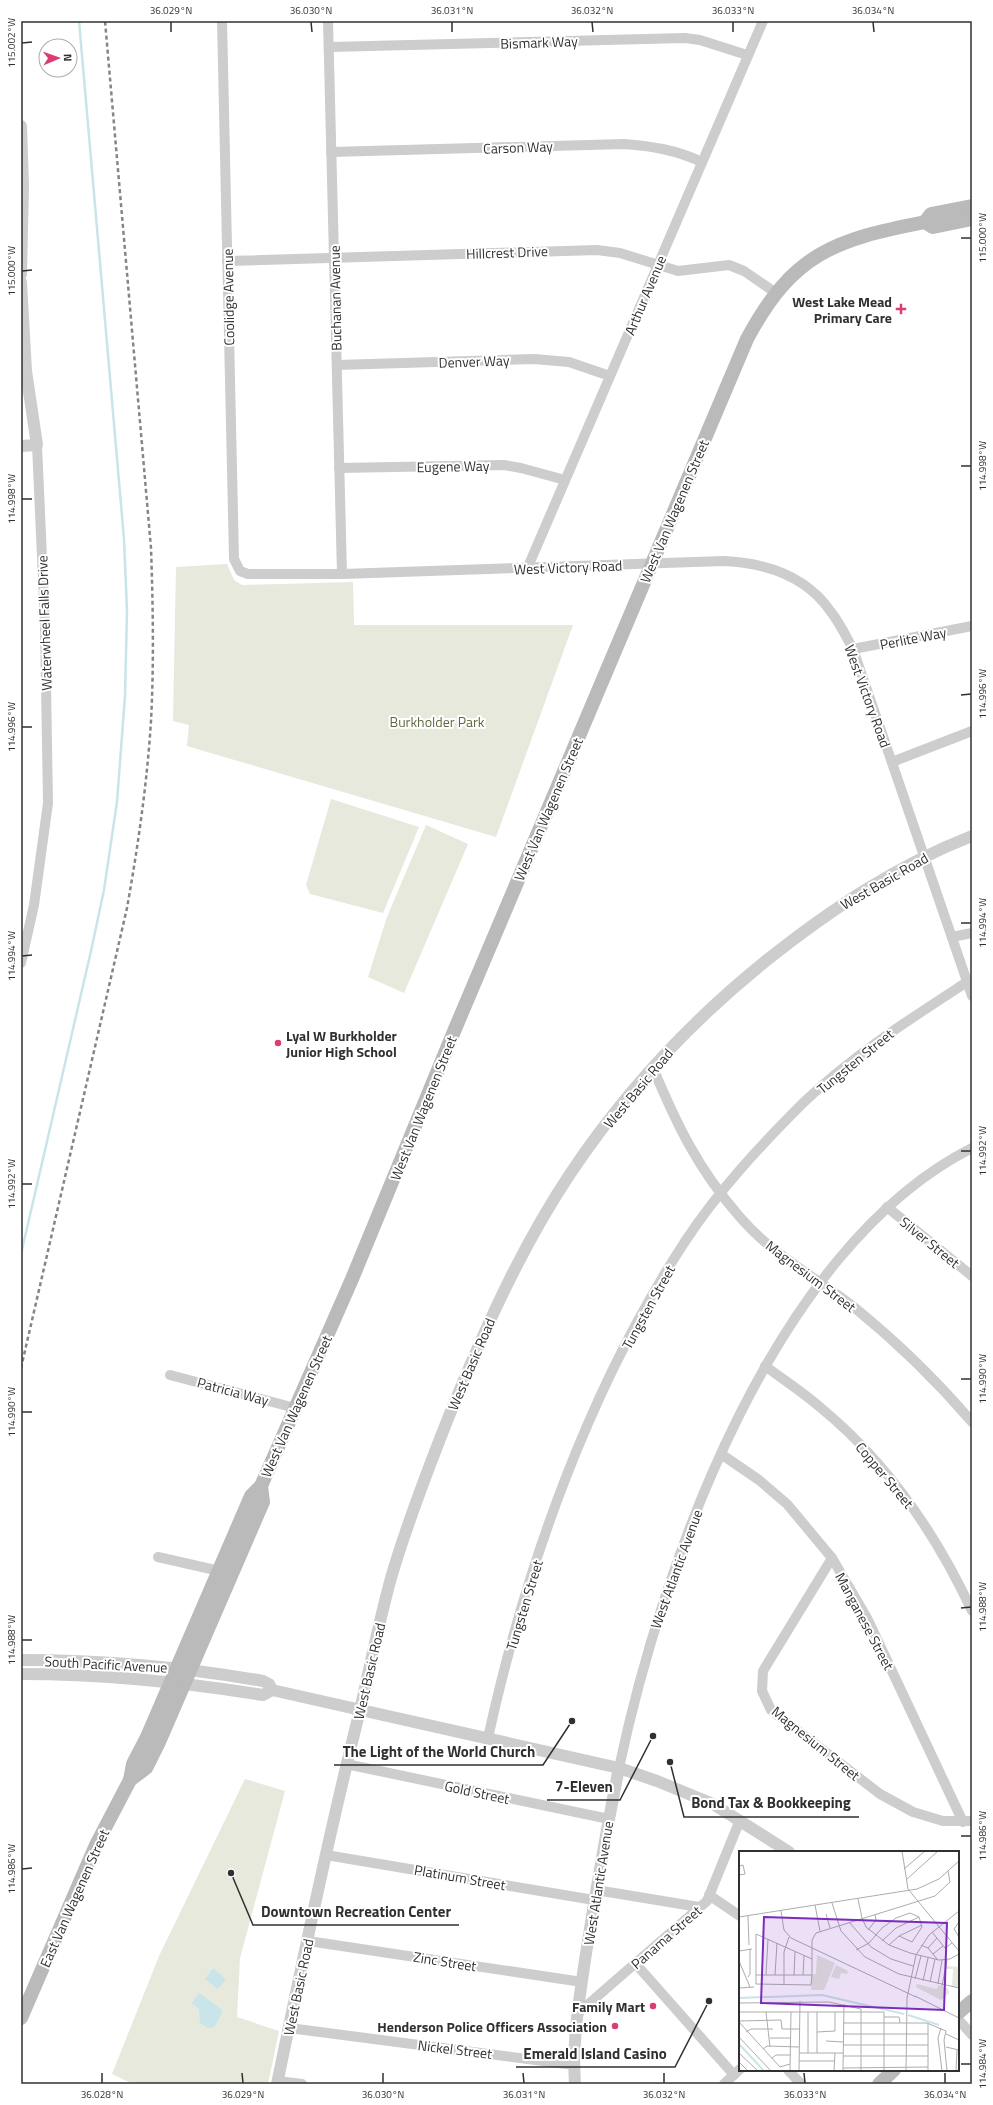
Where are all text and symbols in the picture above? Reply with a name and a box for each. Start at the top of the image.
text: 36.029°N [150,3,192,18]
text: 36.030°N [290,3,332,18]
text: 36.031°N [431,3,473,18]
text: 36.032°N [571,3,613,18]
text: 36.033°N [712,3,754,18]
text: 36.034°N [852,3,894,18]
text: 115.002°W [4,18,19,68]
street label: Bismark Way [500,30,578,54]
north arrow [38,38,78,78]
text: N [60,54,76,62]
street label: Carson Way [483,135,554,159]
text: 115.000°W [975,213,990,263]
street label: Hillcrest Drive [466,240,548,264]
street label: Buchanan Avenue [324,245,346,351]
text: 115.000°W [4,246,19,296]
street label: Coolidge Avenue [217,248,239,346]
street label: Arthur Avenue [619,252,671,338]
place label: West Lake Mead Primary Care [792,291,892,328]
marker: West Lake Mead Primary Care [895,303,907,315]
street label: Denver Way [438,349,510,373]
street label: West Van Wagenen Street [634,436,714,586]
text: 114.998°W [975,441,990,491]
street label: Eugene Way [416,455,490,477]
text: 114.998°W [4,474,19,524]
street label: Waterwheel Falls Drive [31,555,57,691]
street label: West Victory Road [514,555,622,579]
street label: Perlite Way [878,621,948,655]
street label: West Victory Road [840,642,896,750]
text: 114.996°W [975,669,990,719]
text: 114.996°W [4,702,19,752]
park label: Burkholder Park [390,711,485,732]
street label: West Van Wagenen Street [508,734,588,884]
street label: West Basic Road [836,847,932,915]
text: 114.994°W [975,898,990,948]
text: 114.994°W [4,931,19,981]
street label: Tungsten Street [812,1023,898,1099]
place label: Lyal W Burkholder Junior High School [286,1025,397,1062]
street label: West Van Wagenen Street [384,1033,462,1183]
marker: Lyal W Burkholder Junior High School [273,1038,283,1048]
street label: West Basic Road [598,1044,678,1132]
text: 114.992°W [975,1126,990,1176]
text: 114.992°W [4,1159,19,1209]
street label: Silver Street [896,1211,964,1273]
street label: Magnesium Street [761,1235,861,1317]
street label: Tungsten Street [616,1261,680,1353]
street label: West Basic Road [442,1315,500,1413]
street label: West Van Wagenen Street [255,1331,337,1481]
text: 114.990°W [975,1354,990,1404]
street label: Patricia Way [195,1371,271,1411]
text: 114.990°W [4,1387,19,1437]
street label: Copper Street [851,1437,919,1513]
street label: West Atlantic Avenue [645,1506,707,1632]
street label: Tungsten Street [500,1557,548,1653]
street label: Manganese Street [830,1568,900,1674]
text: 114.988°W [975,1582,990,1632]
text: 114.988°W [4,1615,19,1665]
street label: West Basic Road [348,1621,390,1721]
street label: South Pacific Avenue [44,1650,168,1678]
street label: Magnesium Street [767,1701,865,1785]
callout: The Light of the World Church [334,1738,543,1765]
text: The Light of the World Church [343,1740,535,1763]
callout: 7-Eleven [547,1773,620,1800]
street label: Gold Street [443,1775,511,1809]
text: 7-Eleven [555,1775,613,1798]
callout: Bond Tax & Bookkeeping [684,1790,859,1817]
text: Bond Tax & Bookkeeping [691,1791,851,1814]
text: 114.986°W [975,1811,990,1861]
street label: West Atlantic Avenue [578,1819,618,1947]
street label: East Van Wagenen Street [34,1825,114,1971]
text: 114.986°W [4,1844,19,1894]
inset map [739,1851,959,2071]
street label: Platinum Street [413,1859,507,1895]
callout: Downtown Recreation Center [253,1898,459,1925]
text: Downtown Recreation Center [261,1900,451,1923]
street label: Panama Street [626,1900,706,1974]
street label: West Basic Road [277,1937,319,2037]
street label: Zinc Street [412,1946,478,1976]
place label: Family Mart [572,1996,645,2017]
marker: Family Mart [648,2001,658,2011]
place label: Henderson Police Officers Association [377,2016,607,2037]
marker: Henderson Police Officers Association [610,2021,620,2031]
street label: Nickel Street [417,2034,493,2064]
text: 114.984°W [975,2039,990,2089]
callout: Emerald Island Casino [516,2040,675,2067]
text: Emerald Island Casino [523,2042,667,2065]
text: 36.028°N [81,2087,123,2102]
text: 36.029°N [222,2087,264,2102]
text: 36.030°N [362,2087,404,2102]
text: 36.031°N [503,2087,545,2102]
text: 36.032°N [643,2087,685,2102]
text: 36.033°N [784,2087,826,2102]
text: 36.034°N [924,2087,966,2102]

